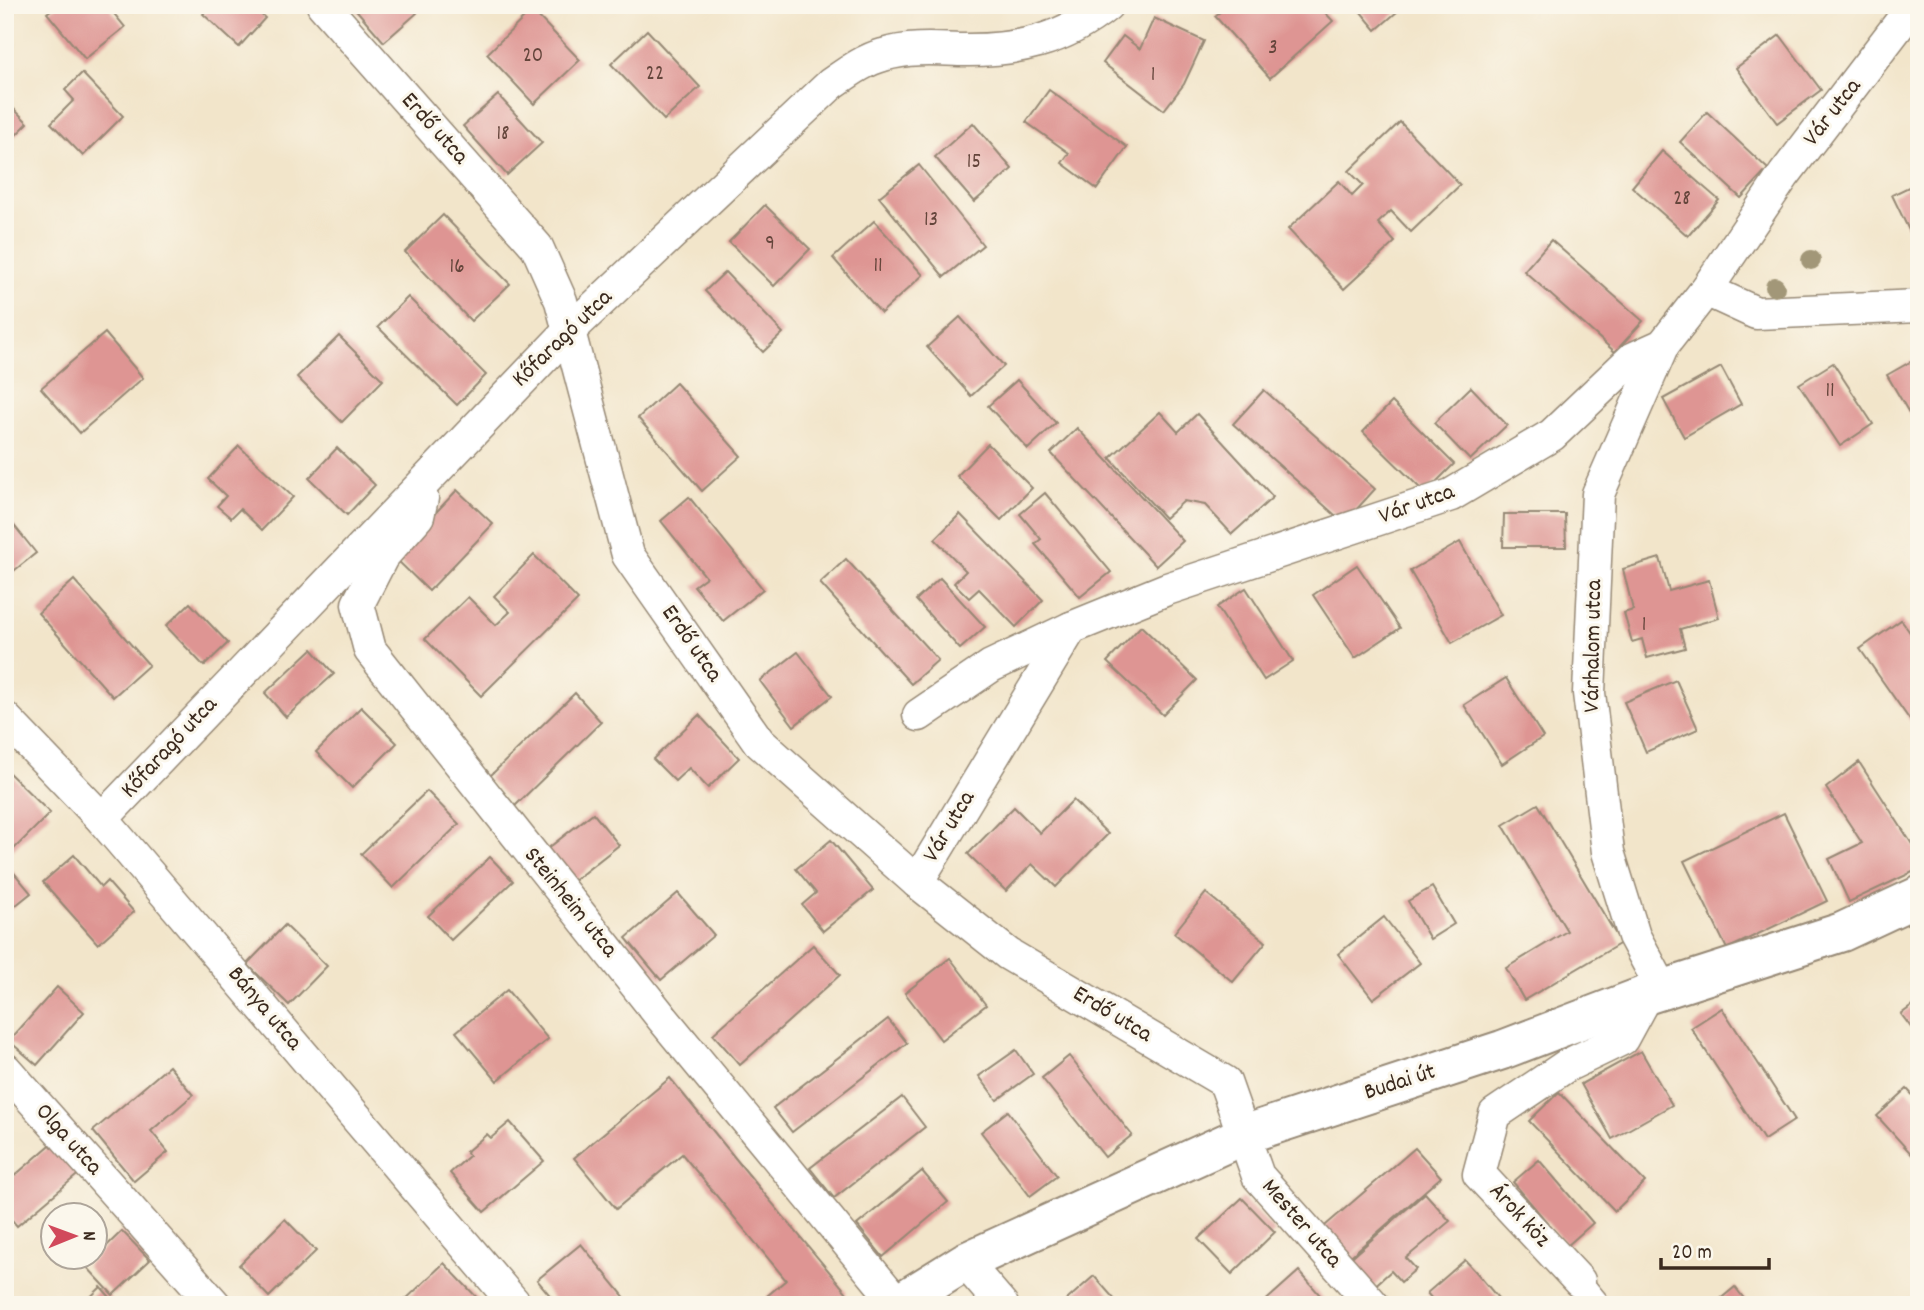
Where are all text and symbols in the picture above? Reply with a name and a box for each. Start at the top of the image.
house number: 3 [1268,34,1278,64]
house number: 20 [523,42,543,72]
house number: 22 [646,60,664,90]
house number: 1 [1151,61,1155,91]
street label: Vár utca [1796,71,1871,154]
street label: Erdő utca [392,85,476,173]
house number: 18 [496,120,510,150]
house number: 15 [967,148,981,178]
house number: 28 [1673,185,1691,215]
house number: 13 [924,206,938,236]
house number: 9 [765,230,775,260]
house number: 11 [873,252,883,282]
house number: 16 [450,253,464,283]
street label: Kőfaragó utca [505,282,622,396]
house number: 11 [1825,377,1835,407]
street label: Vár utca [1375,475,1460,534]
street label: Várhalom utca [1576,578,1612,713]
street label: Erdő utca [652,598,730,690]
house number: 1 [1642,611,1646,641]
street label: Kőfaragó utca [114,689,227,807]
street label: Vár utca [915,784,985,869]
street label: Steinheim utca [515,840,626,966]
street label: Bánya utca [219,959,310,1059]
street label: Erdő utca [1066,978,1159,1052]
street label: Budai út [1360,1055,1440,1110]
street label: Olga utca [26,1096,110,1184]
street label: Mester utca [1253,1172,1350,1277]
street label: Árok köz [1480,1176,1558,1256]
north arrow [38,1202,108,1272]
scale bar [1661,1226,1770,1270]
text: N [74,1231,101,1241]
text: 20 m [1672,1239,1712,1269]

